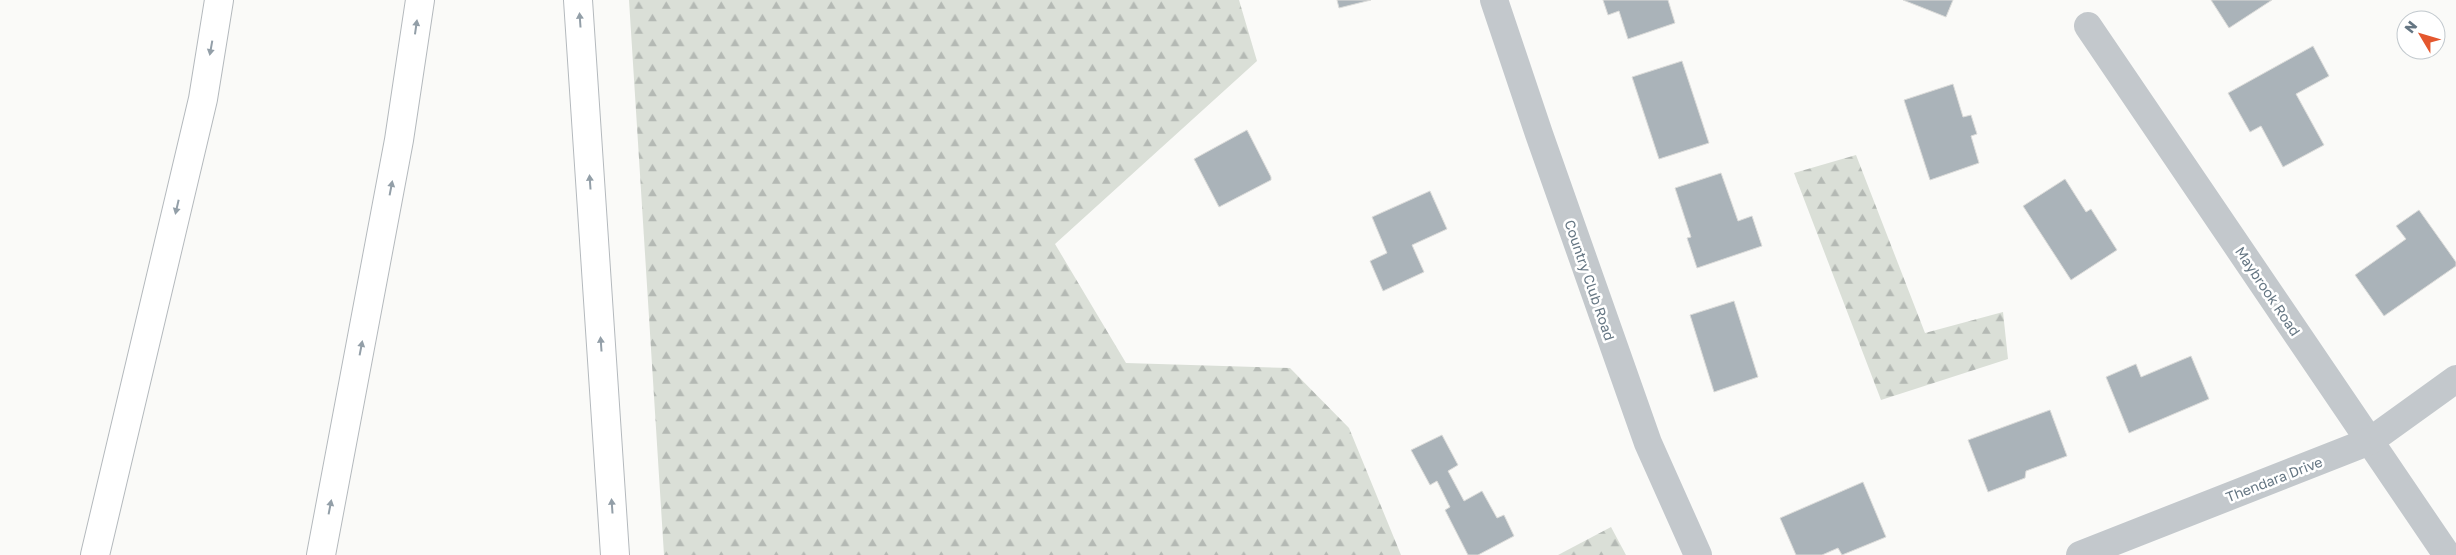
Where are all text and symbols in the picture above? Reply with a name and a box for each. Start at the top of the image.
north arrow [2396,10,2446,60]
one-way arrow [575,12,583,28]
text: N [2400,17,2420,36]
one-way arrow [412,19,420,35]
one-way arrow [207,40,215,56]
one-way arrow [586,174,594,190]
one-way arrow [387,179,395,195]
one-way arrow [173,199,181,214]
street label: Country Club Road [1561,217,1619,343]
street label: Maybrook Road [2232,243,2304,339]
one-way arrow [596,336,604,352]
one-way arrow [357,339,365,355]
street label: Thendara Drive [2223,453,2325,505]
one-way arrow [607,498,615,514]
one-way arrow [326,500,334,515]

